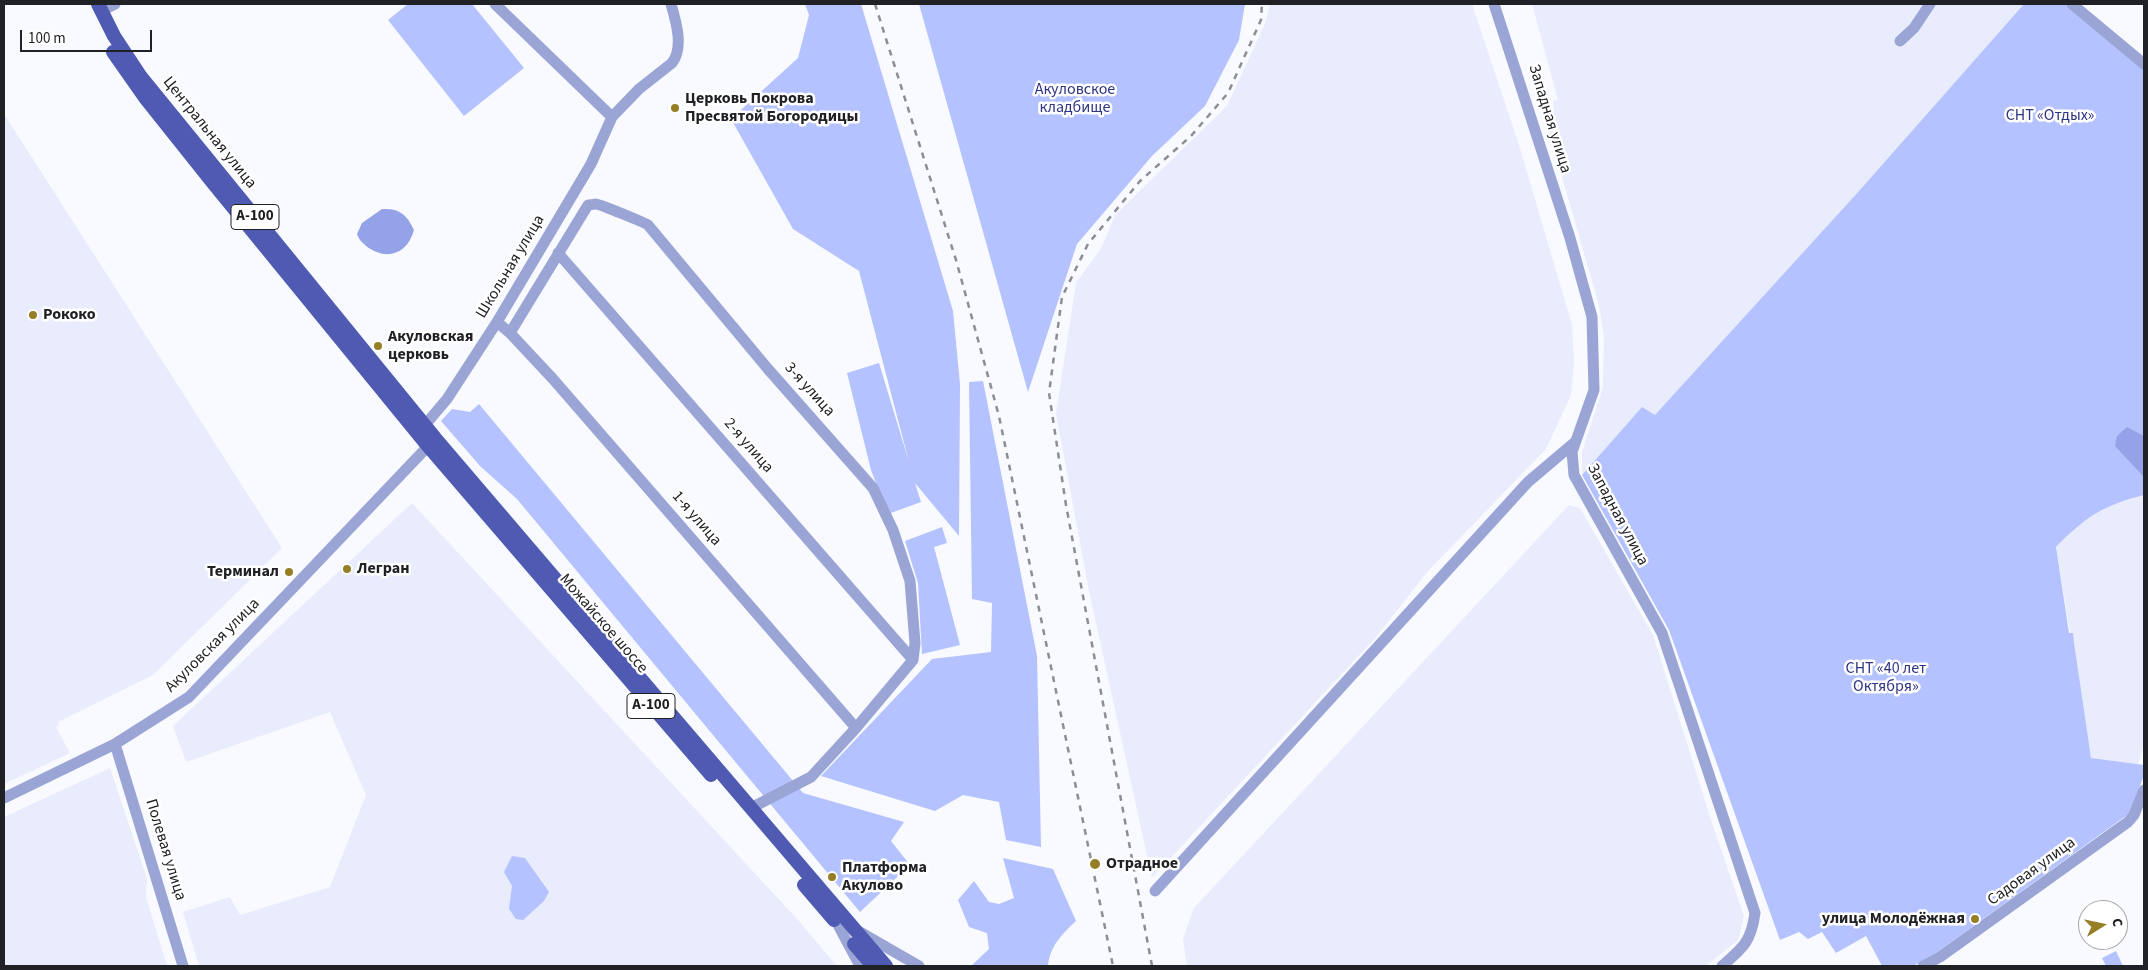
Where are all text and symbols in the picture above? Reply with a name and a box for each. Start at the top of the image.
scale bar [22,20,155,52]
text: 100 m [28,28,66,49]
street label: Западная улица [1523,62,1575,176]
street label: Центральная улица [158,73,260,193]
park label: Акуловское кладбище [1035,80,1115,118]
place label: Церковь Покрова Пресвятой Богородицы [685,89,858,127]
marker: Церковь Покрова Пресвятой Богородицы [669,102,681,114]
park label: СНТ «Отдых» [2006,106,2094,126]
road number: А-100 [231,204,279,230]
street label: Школьная улица [473,212,549,322]
place label: Рококо [43,305,96,325]
marker: Рококо [27,309,39,321]
place label: Акуловская церковь [388,327,473,365]
marker: Акуловская церковь [372,340,384,352]
street label: 3-я улица [780,359,838,421]
street label: 2-я улица [719,415,777,477]
street label: Западная улица [1582,461,1652,569]
street label: 1-я улица [667,488,725,550]
place label: Легран [357,559,409,579]
place label: Терминал [207,562,279,582]
marker: Легран [341,563,353,575]
marker: Терминал [283,566,295,578]
street label: Можайское шоссе [555,570,651,678]
street label: Акуловская улица [162,595,264,697]
park label: СНТ «40 лет Октября» [1846,659,1926,697]
road number: А-100 [627,694,675,718]
street label: Полевая улица [140,797,190,903]
street label: Садовая улица [1984,834,2080,910]
place label: Отрадное [1106,854,1178,874]
marker: Отрадное [1088,857,1102,871]
place label: Платформа Акулово [842,858,927,896]
marker: Платформа Акулово [826,871,838,883]
north arrow [2078,900,2128,950]
place label: улица Молодёжная [1822,909,1965,929]
marker: улица Молодёжная [1969,913,1981,925]
text: С [2106,917,2127,928]

